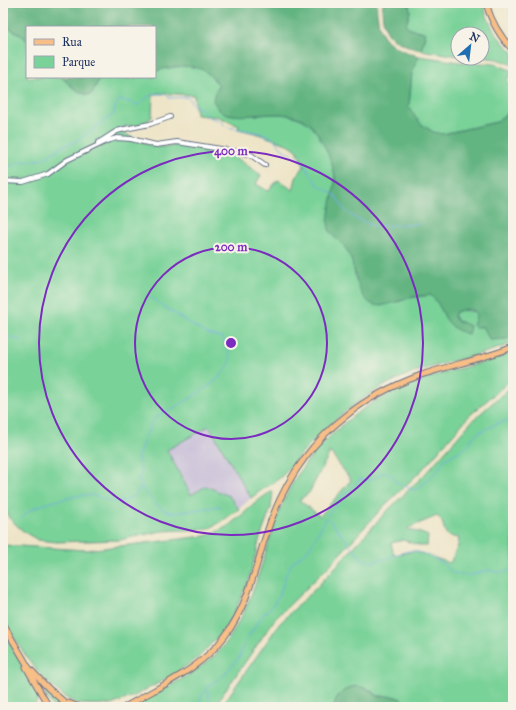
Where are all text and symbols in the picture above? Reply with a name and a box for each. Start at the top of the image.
legend [26,26,156,78]
north arrow [450,26,490,66]
text: N [467,30,482,46]
text: Rua [62,35,83,49]
text: Parque [62,55,95,70]
text: 400 m [214,144,249,159]
text: 200 m [215,240,248,254]
centre of rings [224,336,238,350]

